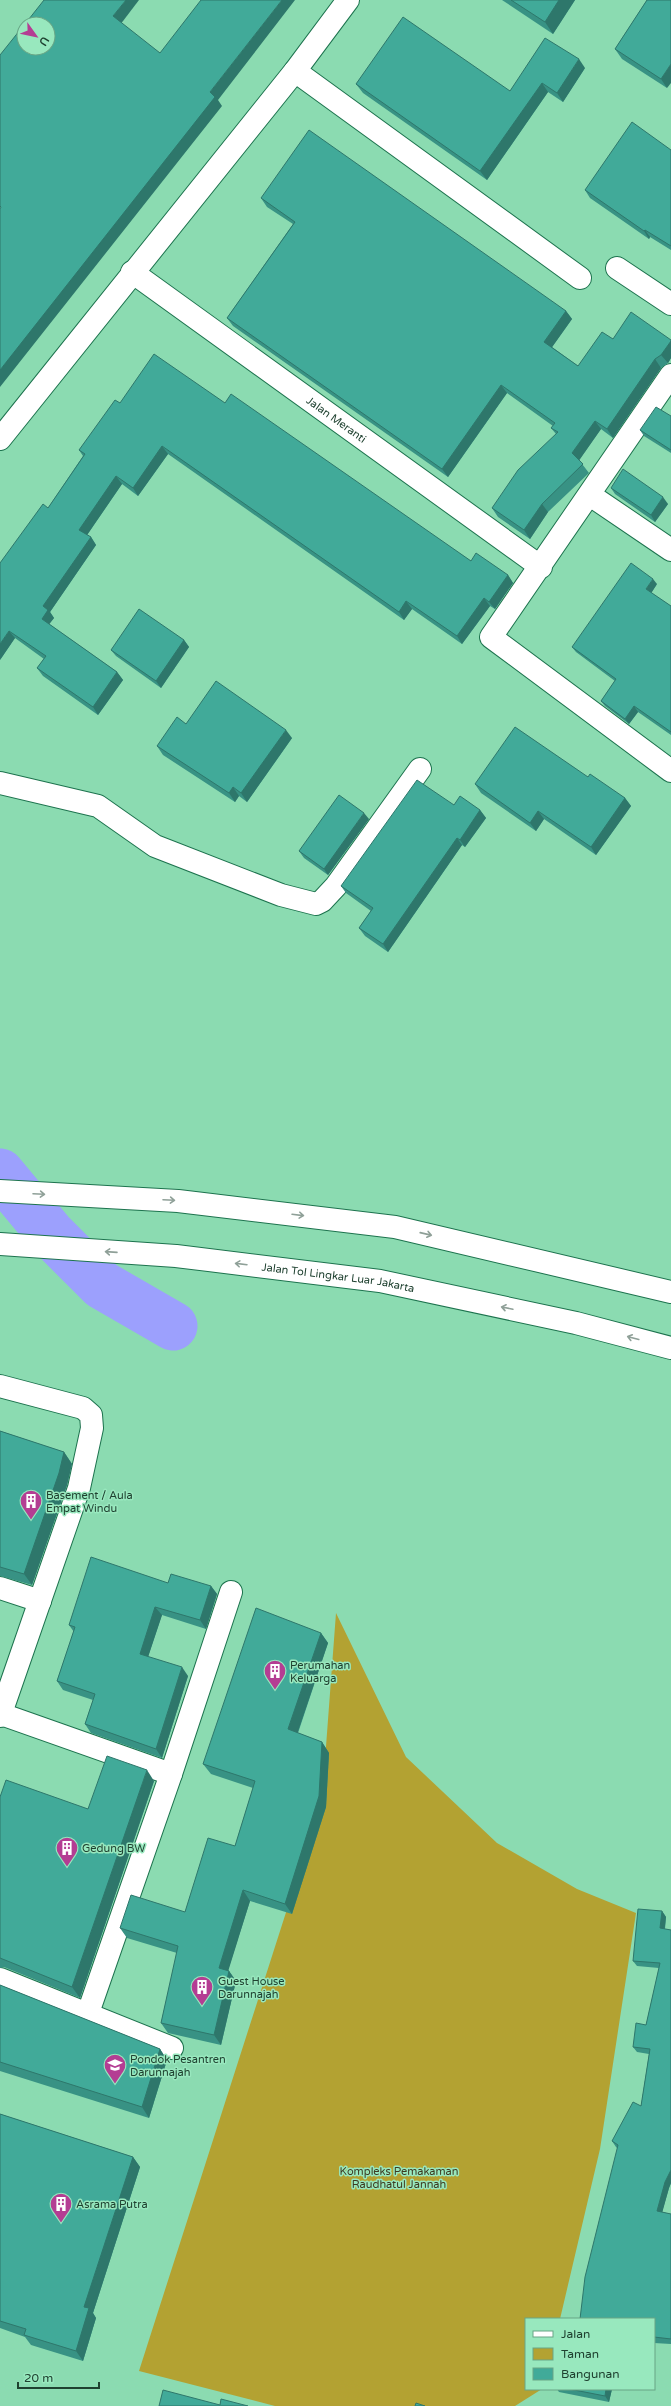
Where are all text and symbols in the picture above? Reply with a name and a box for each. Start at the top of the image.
north arrow [16,16,56,56]
text: U [36,34,52,48]
street label: Jalan Meranti [304,394,368,446]
one-way arrow [32,1190,45,1197]
one-way arrow [162,1197,175,1204]
one-way arrow [291,1211,304,1219]
one-way arrow [420,1231,433,1239]
one-way arrow [105,1248,118,1255]
one-way arrow [235,1260,248,1267]
street label: Jalan Tol Lingkar Luar Jakarta [261,1261,416,1295]
one-way arrow [501,1303,514,1311]
one-way arrow [627,1334,640,1341]
building icon: Basement / Aula Empat Windu [18,1488,44,1521]
place label: Basement / Aula Empat Windu [46,1489,133,1515]
building icon: Perumahan Keluarga [262,1658,288,1691]
place label: Perumahan Keluarga [290,1659,350,1685]
building icon: Gedung BW [54,1835,80,1868]
place label: Gedung BW [82,1842,145,1855]
building icon: Guest House Darunnajah [189,1974,215,2007]
place label: Guest House Darunnajah [218,1975,285,2001]
school or university icon: Pondok Pesantren Darunnajah [102,2052,128,2085]
place label: Pondok Pesantren Darunnajah [130,2053,226,2079]
park label: Kompleks Pemakaman Raudhatul Jannah [340,2165,458,2191]
building icon: Asrama Putra [48,2191,74,2224]
place label: Asrama Putra [76,2198,148,2211]
legend [525,2318,655,2390]
text: Jalan [561,2327,590,2341]
text: Taman [561,2347,599,2361]
scale bar [18,2364,99,2390]
text: Bangunan [561,2367,620,2381]
text: 20 m [24,2371,53,2385]

